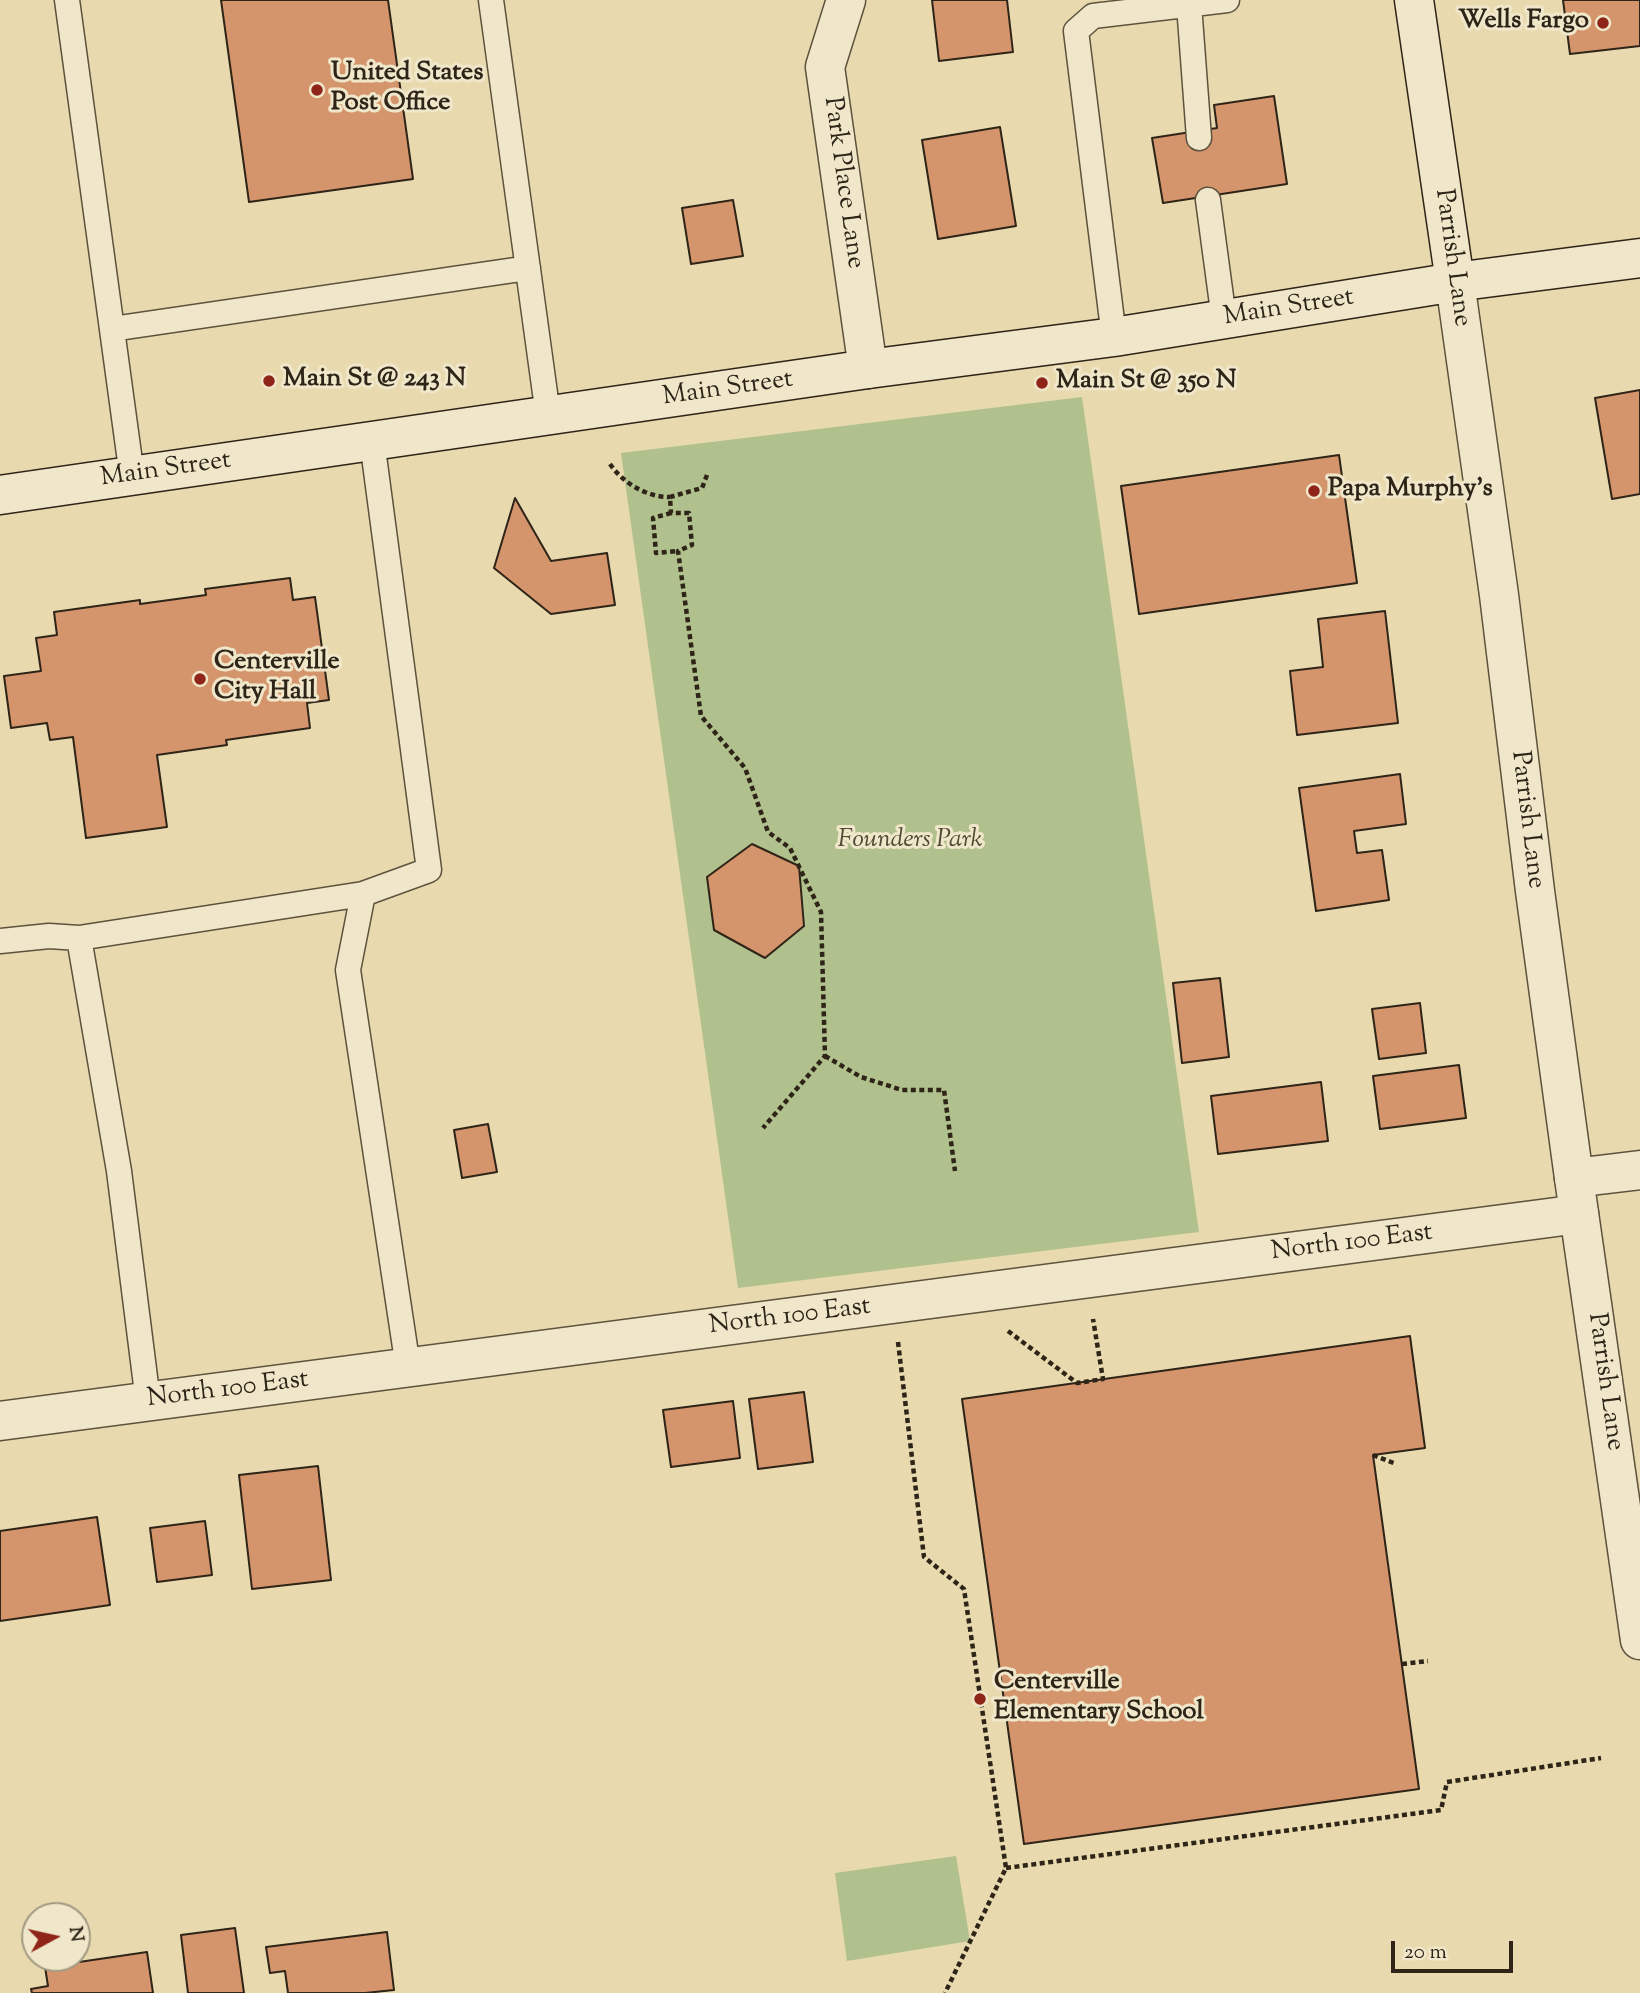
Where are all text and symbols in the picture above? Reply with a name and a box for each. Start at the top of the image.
place label: Wells Fargo [1458,7,1589,39]
marker: Wells Fargo [1595,15,1611,31]
place label: United States Post Office [331,59,483,120]
marker: United States Post Office [309,82,325,98]
street label: Park Place Lane [815,95,869,271]
street label: Parrish Lane [1426,187,1476,329]
street label: Main Street [1222,283,1356,335]
place label: Main St @ 243 N [283,365,466,397]
street label: Main Street [661,365,795,415]
place label: Main St @ 350 N [1056,367,1236,399]
marker: Main St @ 243 N [261,373,277,389]
marker: Main St @ 350 N [1034,375,1050,391]
street label: Main Street [99,446,233,496]
place label: Papa Murphy's [1328,475,1493,507]
marker: Papa Murphy's [1306,483,1322,499]
place label: Centerville City Hall [214,648,340,710]
marker: Centerville City Hall [192,671,208,687]
street label: Parrish Lane [1502,749,1550,891]
park label: Founders Park [838,826,982,858]
street label: North 100 East [1269,1219,1435,1269]
street label: North 100 East [707,1293,873,1343]
street label: Parrish Lane [1579,1311,1629,1453]
street label: North 100 East [145,1366,311,1416]
place label: Centerville Elementary School [994,1668,1204,1730]
marker: Centerville Elementary School [972,1691,988,1707]
north arrow [21,1902,91,1972]
text: N [61,1925,90,1944]
scale bar [1395,1926,1518,1970]
text: 20 m [1404,1938,1447,1968]

